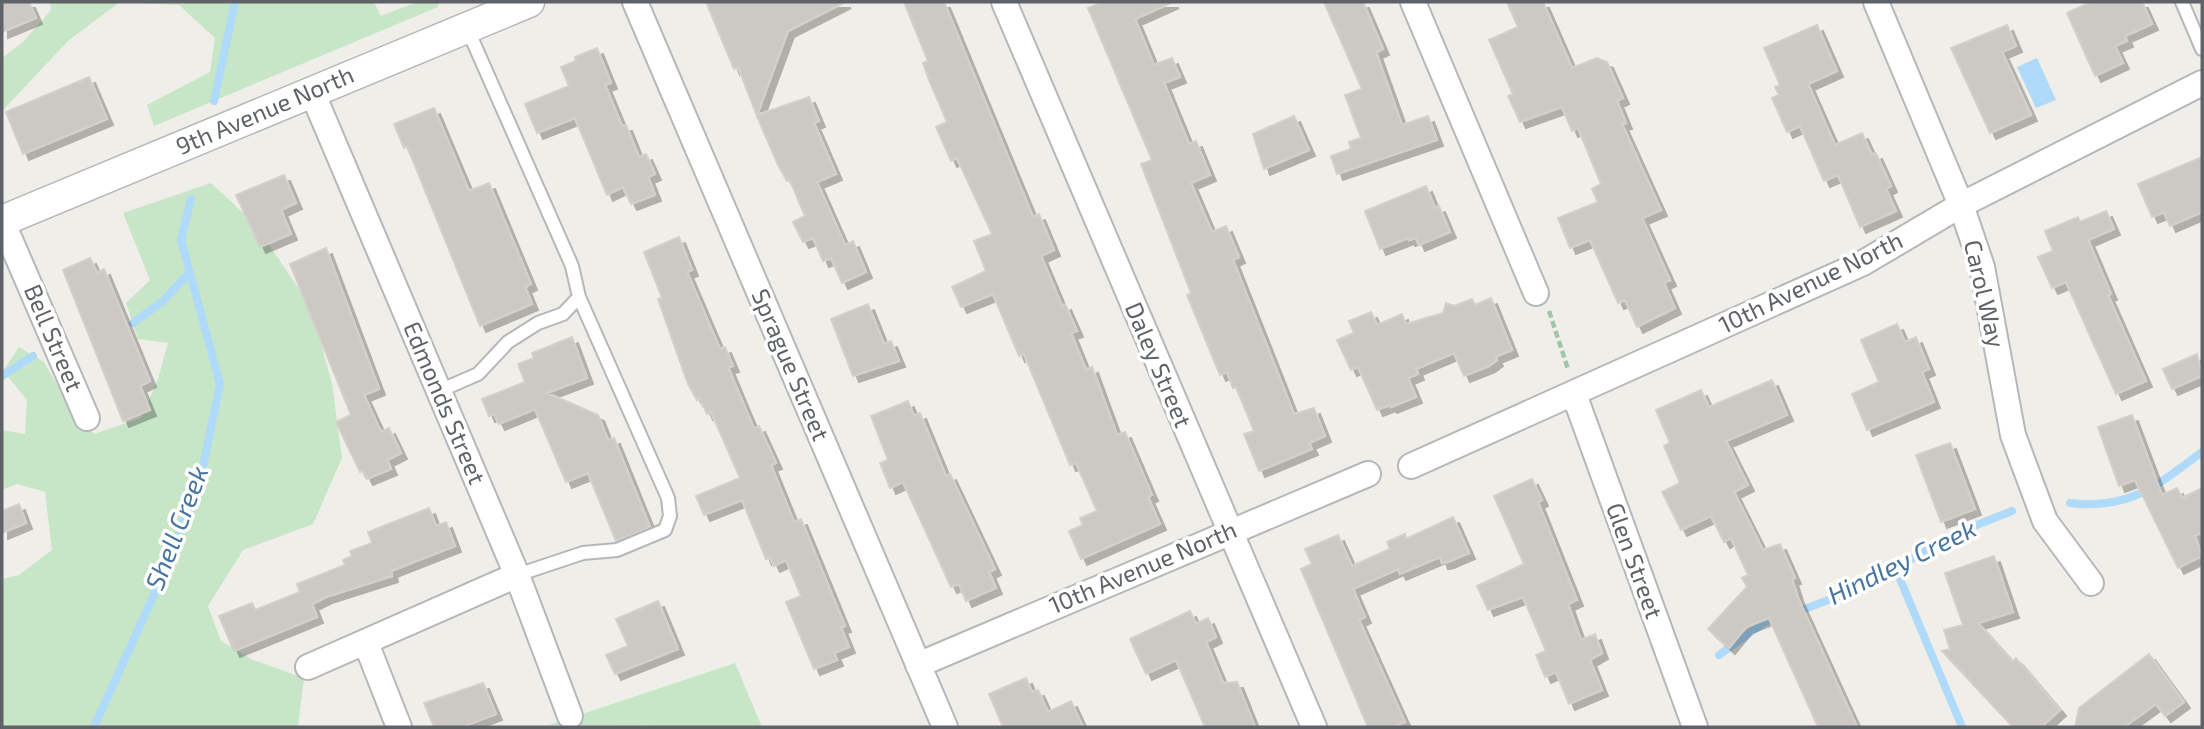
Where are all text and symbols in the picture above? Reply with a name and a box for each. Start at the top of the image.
street label: 9th Avenue North [171,59,358,160]
street label: 10th Avenue North [1714,225,1907,339]
street label: Carol Way [1959,237,2012,351]
street label: Bell Street [19,280,90,395]
street label: Sprague Street [746,284,836,445]
street label: Daley Street [1120,297,1199,431]
street label: Edmonds Street [398,317,493,488]
water label: Shell Creek [138,461,213,594]
street label: Glen Street [1601,499,1670,622]
water label: Hindley Creek [1822,511,1981,611]
street label: 10th Avenue North [1044,514,1241,619]

